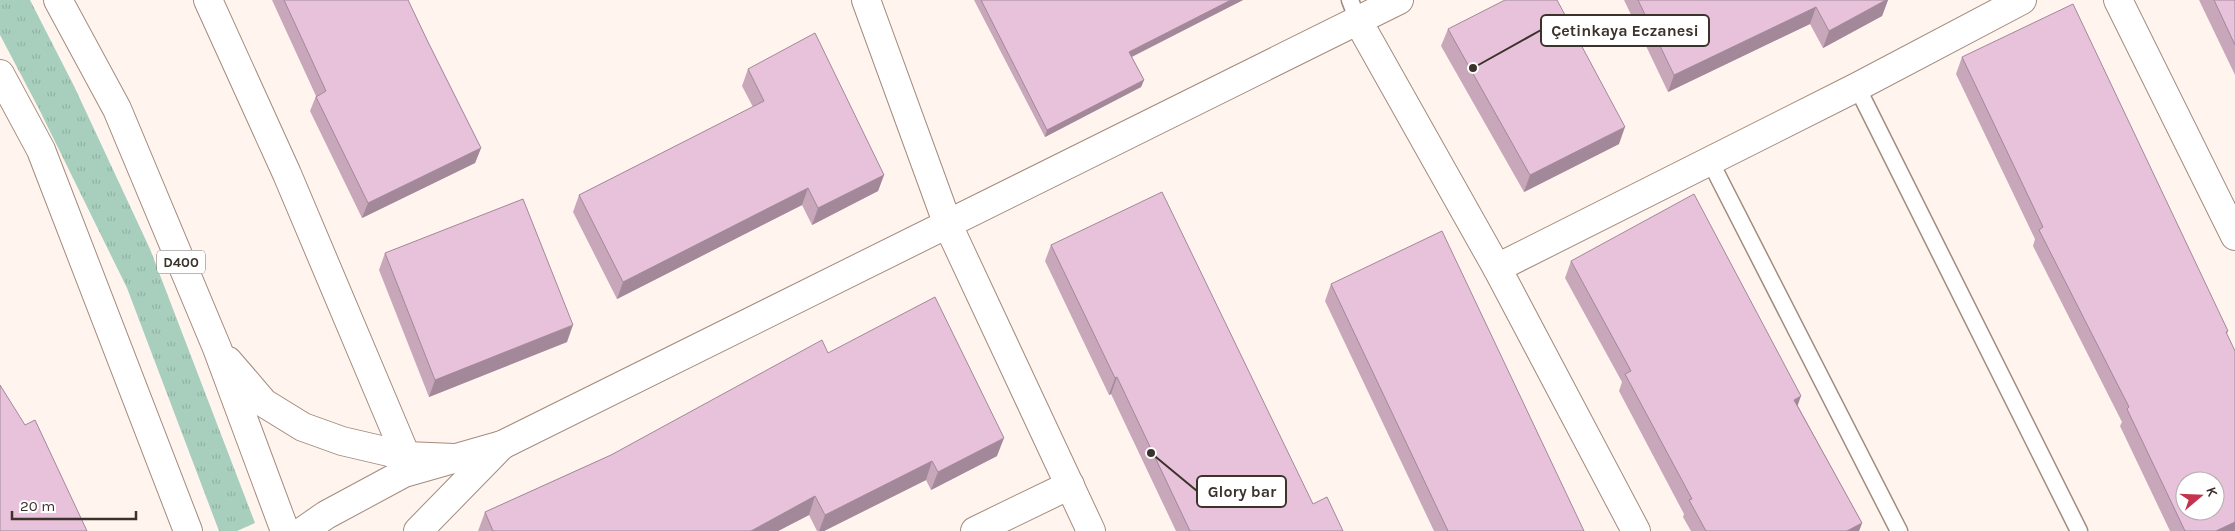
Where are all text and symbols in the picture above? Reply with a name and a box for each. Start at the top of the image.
callout: Çetinkaya Eczanesi [1541,15,1709,46]
text: Çetinkaya Eczanesi [1551,21,1699,40]
road number: D400 [157,250,205,274]
north arrow [2175,471,2225,521]
callout: Glory bar [1197,476,1286,507]
text: Glory bar [1208,482,1277,501]
text: K [2202,485,2222,500]
scale bar [12,488,136,520]
text: 20 m [20,497,55,515]

